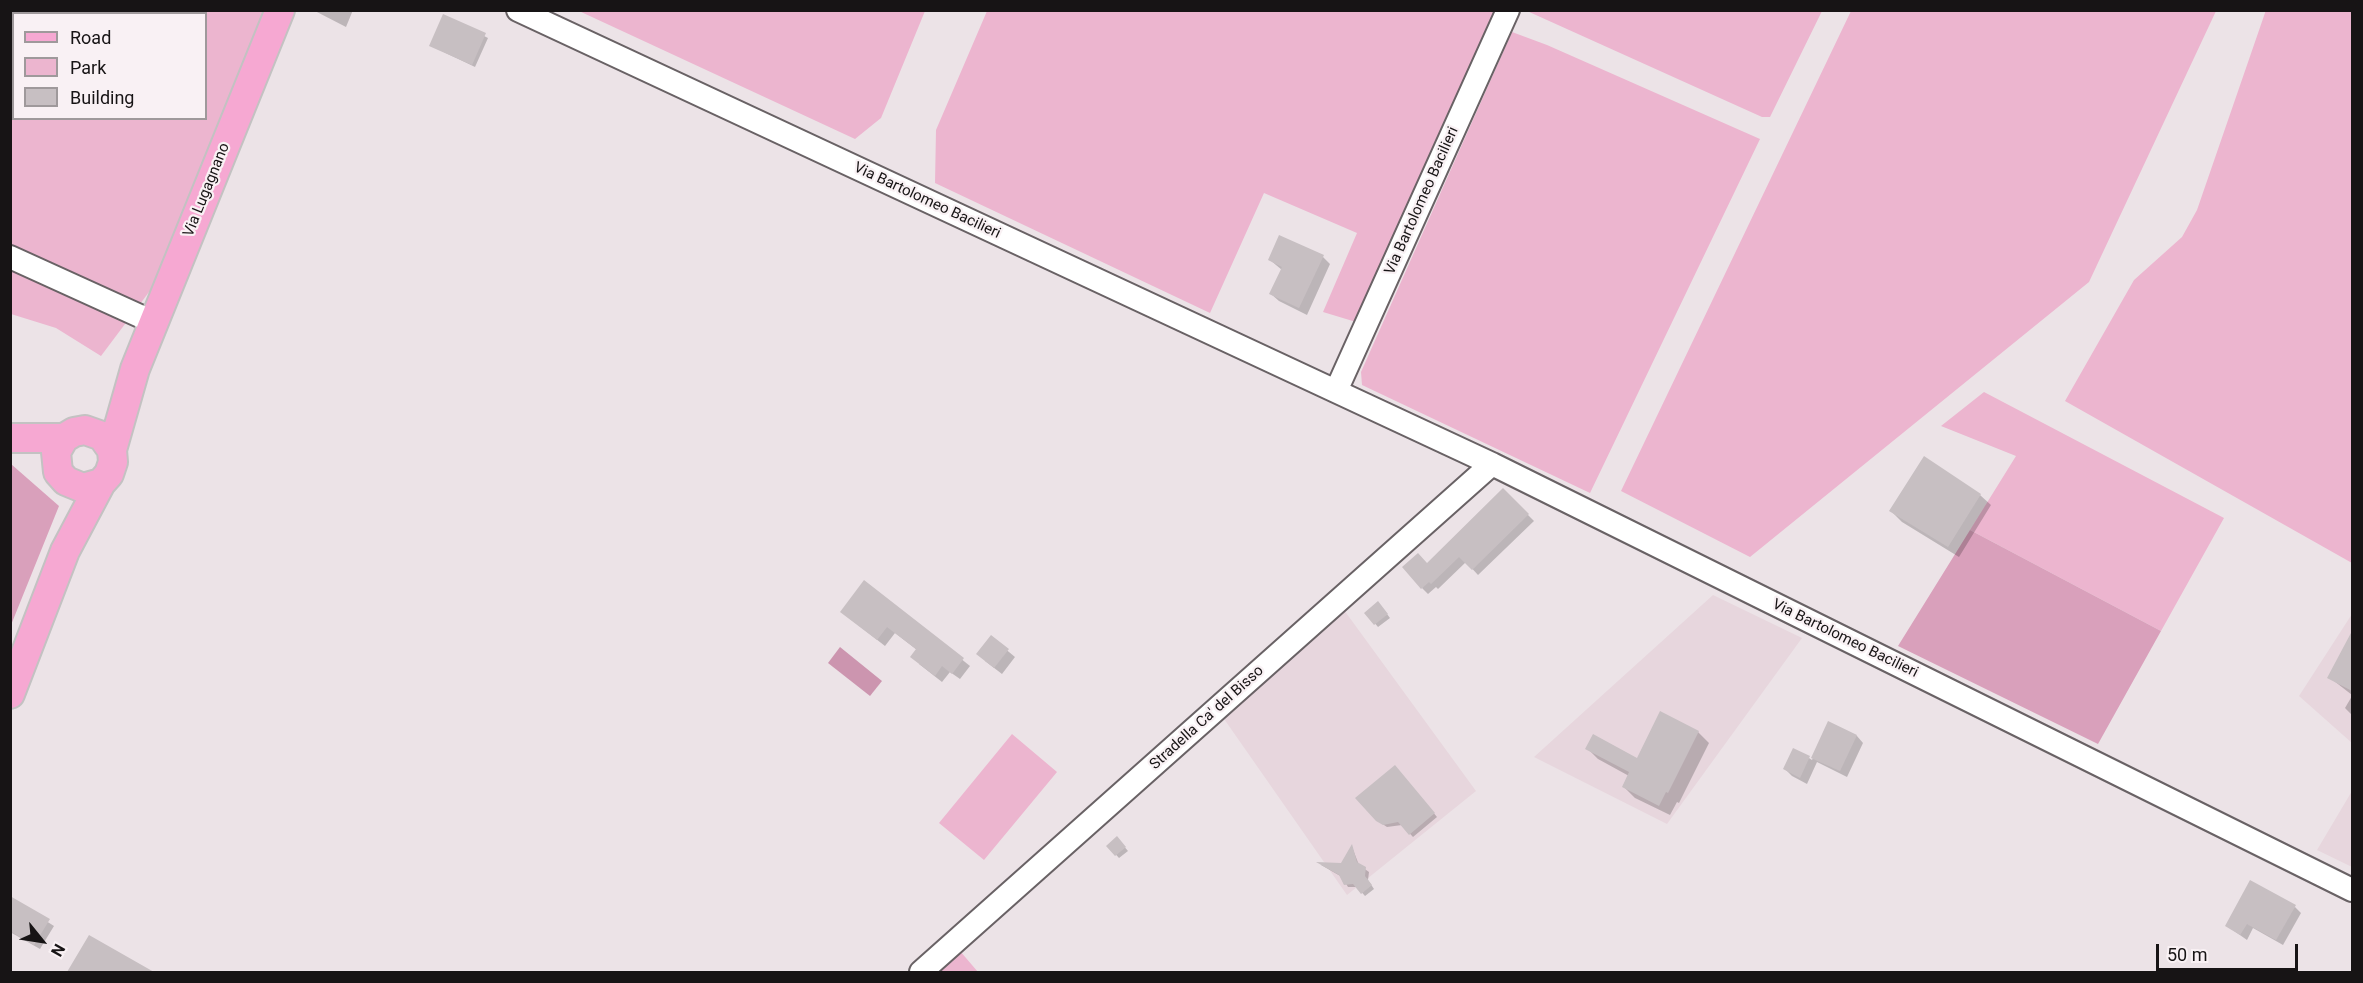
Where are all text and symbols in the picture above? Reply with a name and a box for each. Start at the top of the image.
legend [12,12,207,120]
text: Road [70,27,111,48]
text: Park [70,57,106,78]
text: Building [70,87,134,108]
street label: Via Bartolomeo Bacilieri [1381,124,1463,278]
street label: Via Lugagnano [180,141,234,239]
street label: Via Bartolomeo Bacilieri [851,159,1003,243]
street label: Via Bartolomeo Bacilieri [1769,596,1921,682]
street label: Stradella Ca' del Bisso [1146,662,1268,774]
north arrow [12,911,72,971]
scale bar [2159,932,2302,970]
text: N [47,941,69,960]
text: 50 m [2167,944,2207,965]

